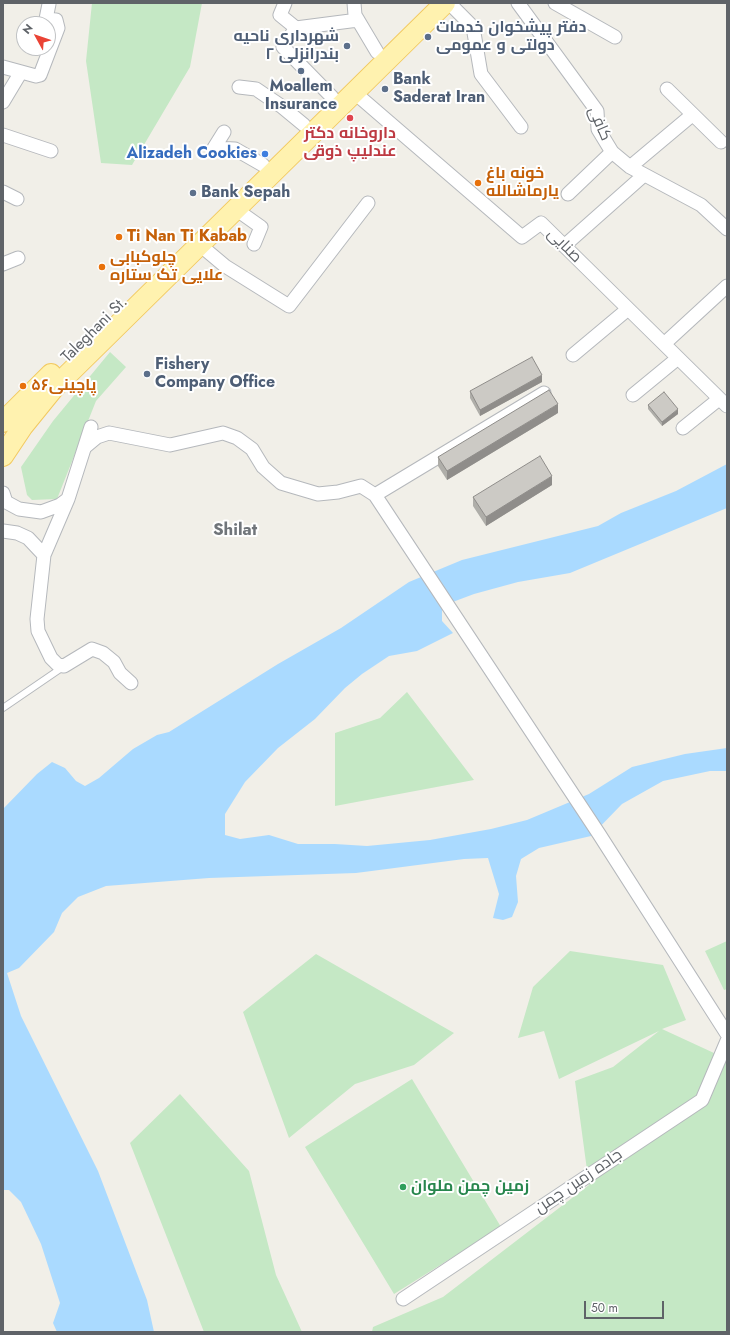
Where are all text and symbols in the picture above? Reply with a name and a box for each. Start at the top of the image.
north arrow [16,16,56,56]
place label: دفتر پیشخوان خدمات دولتی و عمومی [436,18,586,56]
text: N [19,20,37,37]
place label: شهرداری ناحیه ۲ بندرانزلی [233,27,339,65]
marker: دفتر پیشخوان خدمات دولتی و عمومی [423,32,433,42]
marker: شهرداری ناحیه ۲ بندرانزلی [342,41,352,51]
marker: Moallem Insurance [296,66,306,76]
place label: Bank Saderat Iran [393,70,485,108]
place label: Moallem Insurance [265,77,337,115]
marker: Bank Saderat Iran [380,84,390,94]
street label: کافی [583,104,615,144]
marker: داروخانه دکتر عندلیپ ذوقی [345,113,355,123]
place label: داروخانه دکتر عندلیپ ذوقی [304,124,396,162]
place label: Alizadeh Cookies [126,144,257,164]
marker: Alizadeh Cookies [260,149,270,159]
place label: خونه باغ یارماشالله [486,164,559,202]
marker: خونه باغ یارماشالله [473,178,483,188]
place label: Bank Sepah [201,183,290,203]
marker: Bank Sepah [188,188,198,198]
street label: صنایی [543,225,585,267]
place label: Ti Nan Ti Kabab [127,227,247,247]
marker: Ti Nan Ti Kabab [114,232,124,242]
place label: چلوکبابی علایی تک ستاره [110,248,223,286]
marker: چلوکبابی علایی تک ستاره [97,262,107,272]
street label: Taleghani St. [58,293,132,367]
place label: Fishery Company Office [155,355,275,393]
marker: Fishery Company Office [142,369,152,379]
place label: پاچینی۵۶ [31,376,96,396]
marker: پاچینی۵۶ [18,381,28,391]
district label: Shilat [213,521,257,541]
street label: جاده زمین چمن [532,1146,626,1218]
place label: زمین چمن ملوان [411,1177,529,1197]
marker: زمین چمن ملوان [398,1182,408,1192]
scale bar [586,1293,666,1319]
text: 50 m [591,1299,618,1317]

